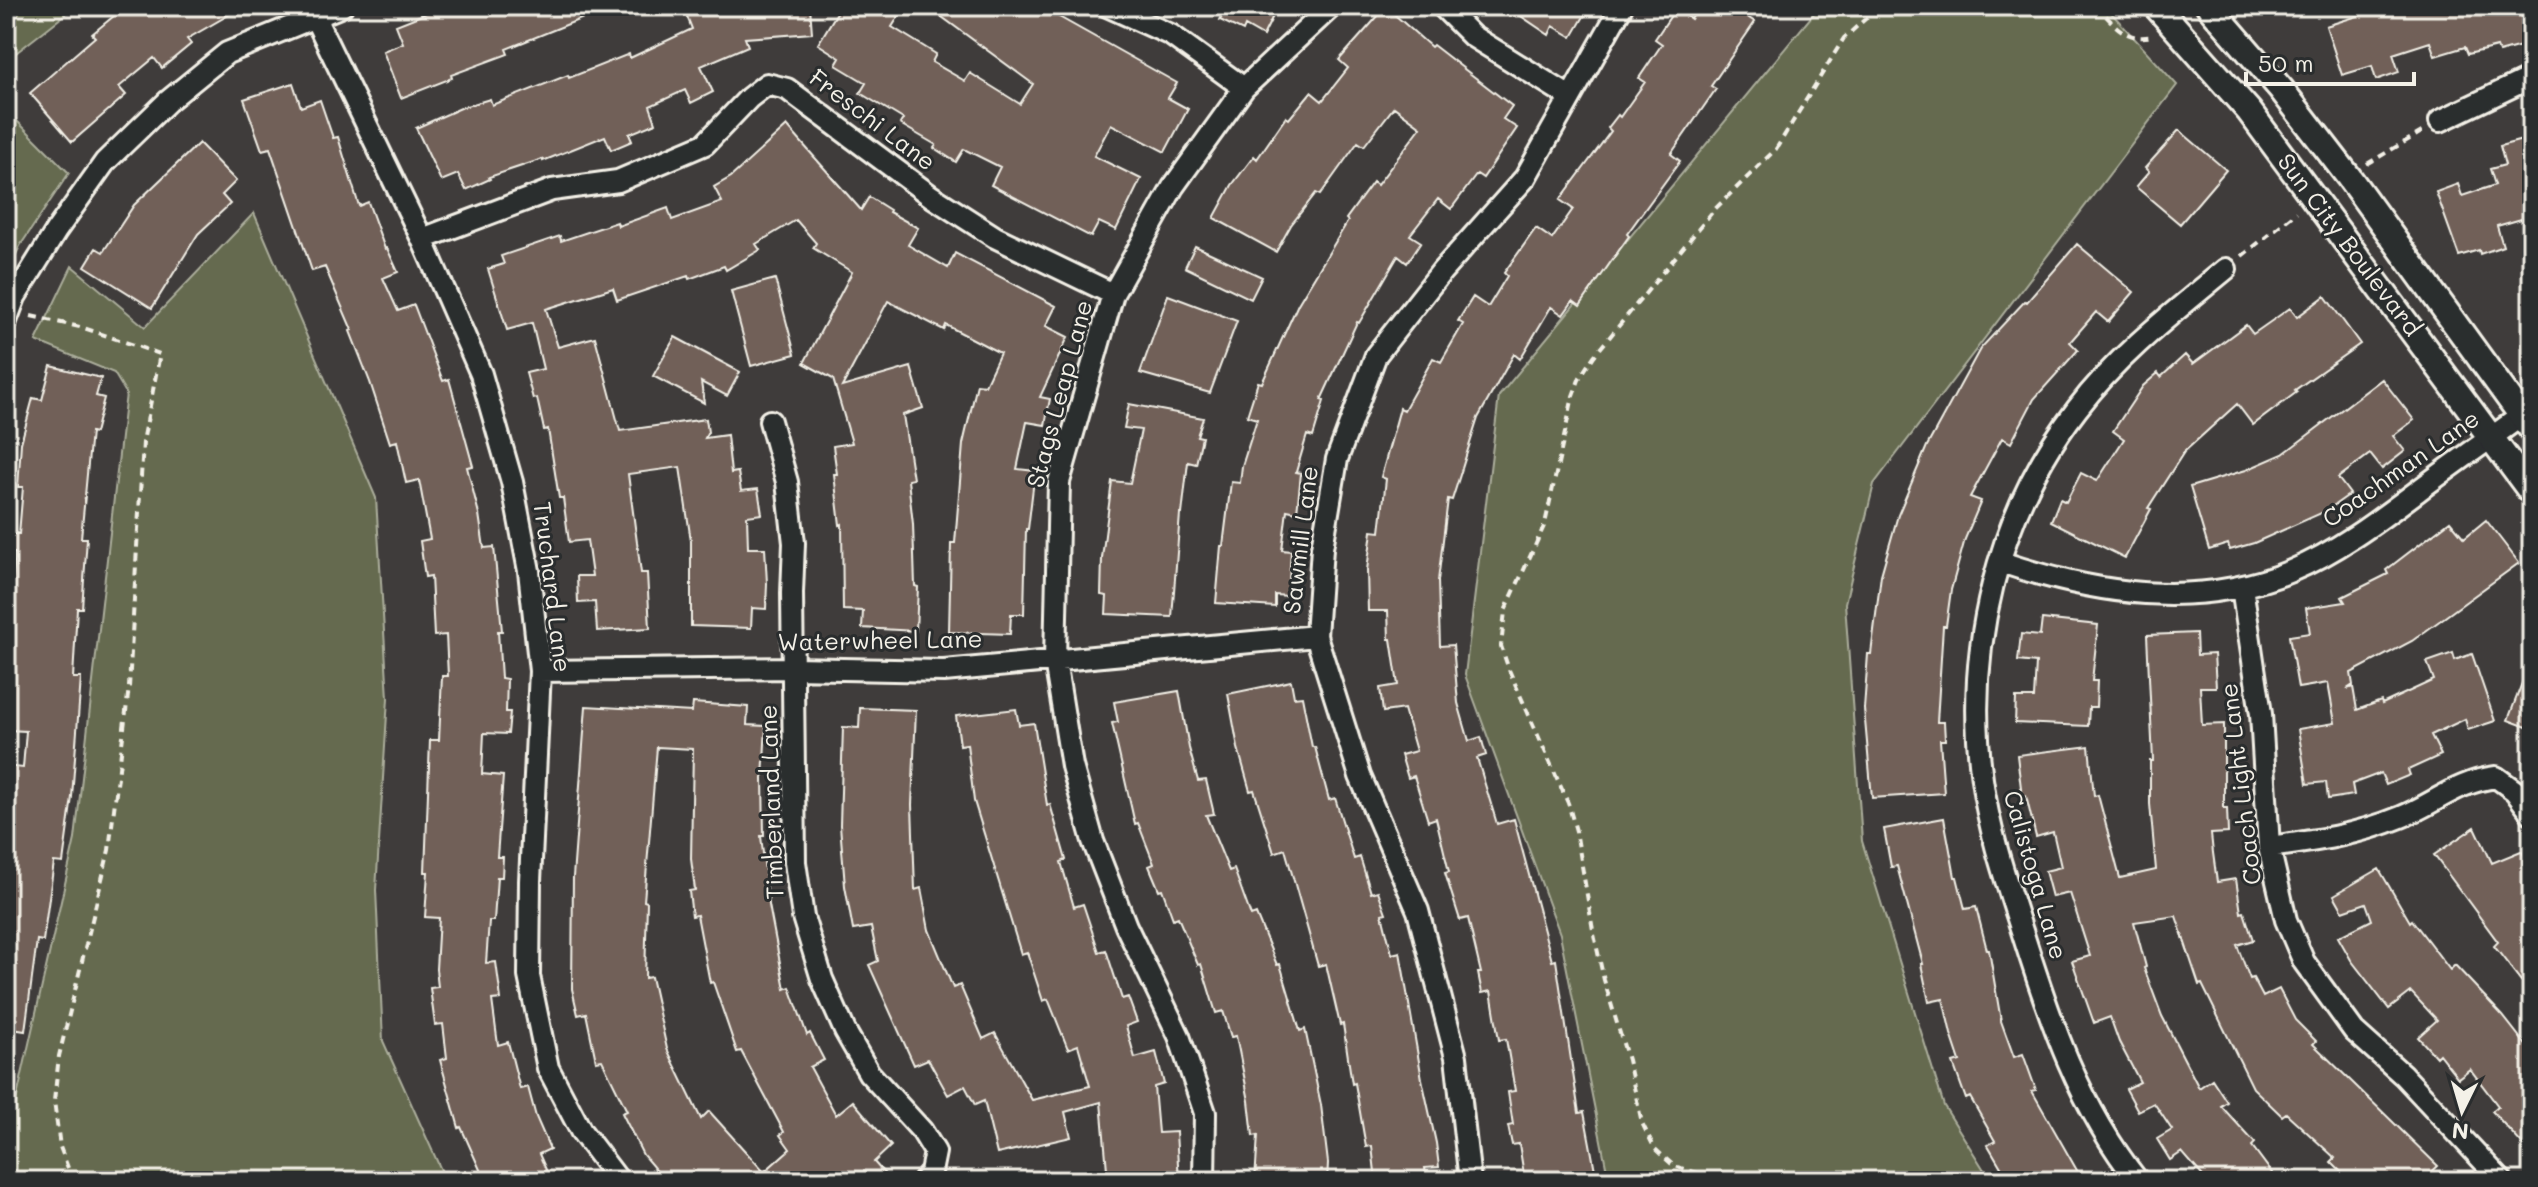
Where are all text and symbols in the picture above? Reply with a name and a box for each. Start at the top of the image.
scale bar [2246,36,2414,86]
text: 50 m [2258,47,2314,78]
street label: Freschi Lane [804,61,942,176]
street label: Sun City Boulevard [2271,147,2429,342]
street label: Stags Leap Lane [1019,296,1098,491]
street label: Coachman Lane [2316,402,2485,533]
street label: Sawmill Lane [1275,464,1324,616]
street label: Truchard Lane [528,500,579,674]
street label: Waterwheel Lane [777,622,983,657]
street label: Coach Light Lane [2212,682,2267,887]
street label: Timberland Lane [752,704,789,900]
street label: Calistoga Lane [1998,787,2075,963]
north arrow [2422,1071,2502,1151]
text: N [2451,1116,2470,1147]

